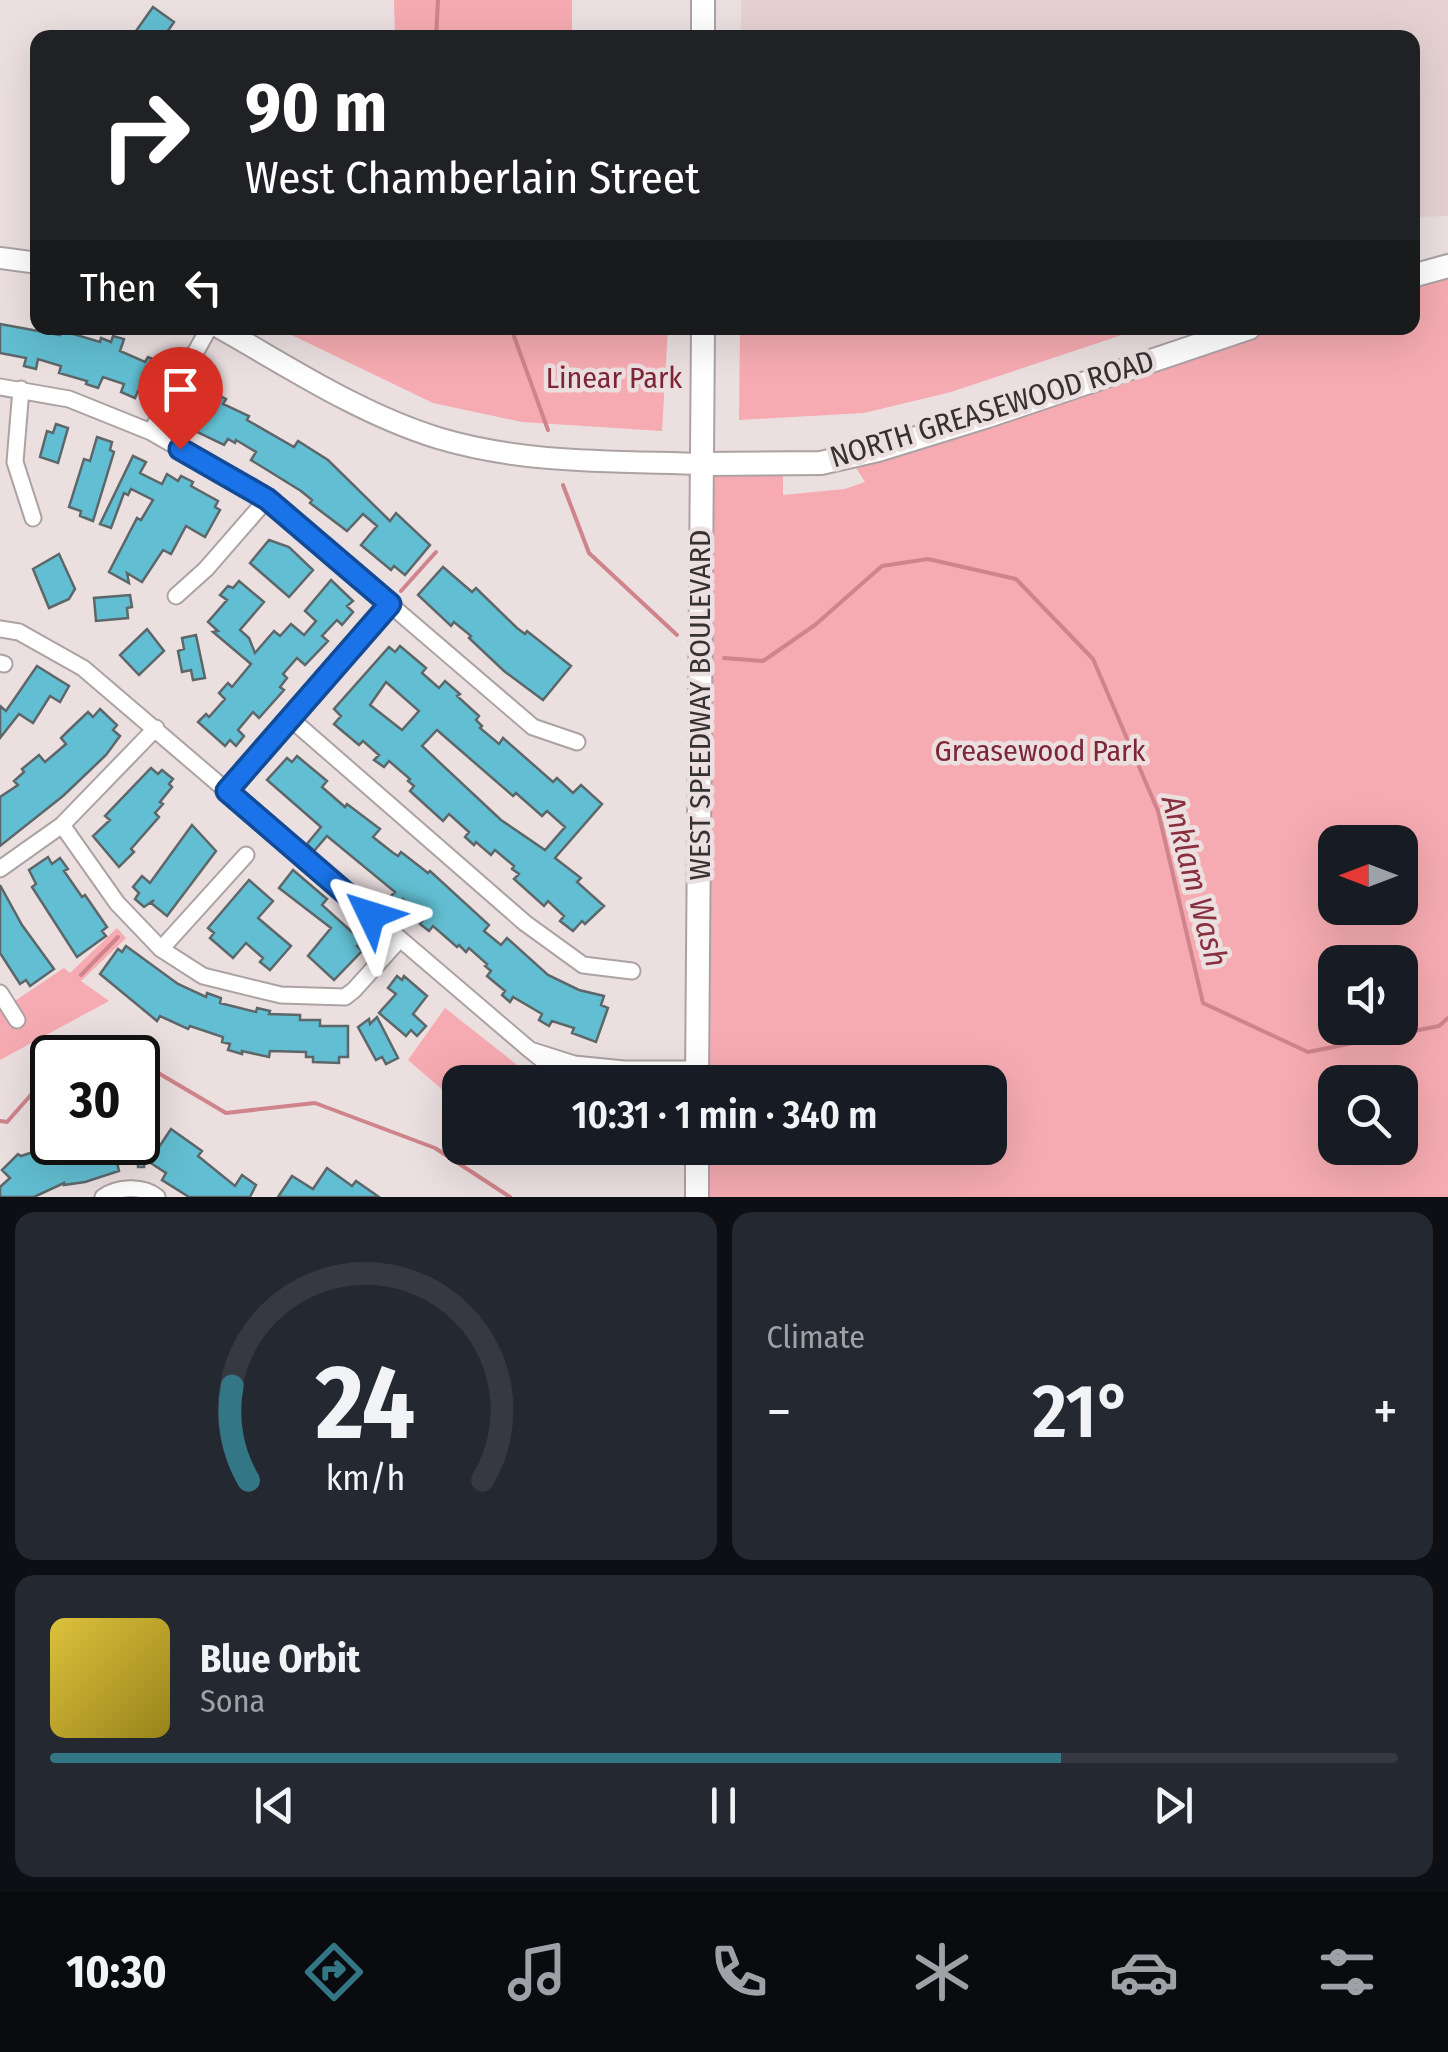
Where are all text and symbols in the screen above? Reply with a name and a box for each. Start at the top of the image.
text: 90 m [245,66,387,150]
icon: right [80,70,210,200]
text: West Chamberlain Street [245,151,700,205]
icon: left [176,260,231,315]
text: Then [80,265,156,311]
street label: NORTH GREASEWOOD ROAD [826,343,1158,475]
pin [138,347,223,450]
park label: Linear Park [546,360,682,396]
icon: arrive [153,362,208,417]
street label: WEST SPEEDWAY BOULEVARD [682,530,718,880]
park label: Greasewood Park [934,733,1146,769]
water label: Anklam Wash [1154,790,1236,971]
north arrow [1318,825,1418,925]
map controls [1318,825,1418,1165]
position arrow [319,863,423,967]
button: sound [1318,945,1418,1045]
speed limit sign: 30 [30,1035,160,1165]
button: search [1318,1065,1418,1165]
text: 10:31 · 1 min · 340 m [572,1092,877,1138]
text: Climate [767,1318,865,1356]
text: 24 [315,1341,416,1466]
text: 21° [1032,1367,1132,1457]
text: − [767,1379,791,1445]
text: + [1373,1379,1398,1445]
text: km/h [326,1457,406,1499]
text: Blue Orbit [200,1636,360,1682]
text: Sona [200,1682,265,1720]
icon: previous [247,1778,302,1833]
icon: pause [696,1778,751,1833]
icon: next [1146,1778,1201,1833]
icon: directions [299,1937,369,2007]
icon: music [502,1937,572,2007]
icon: phone [704,1937,774,2007]
icon: climate [907,1937,977,2007]
icon: car [1109,1937,1179,2007]
icon: filters [1312,1937,1382,2007]
text: 10:30 [66,1945,167,1999]

